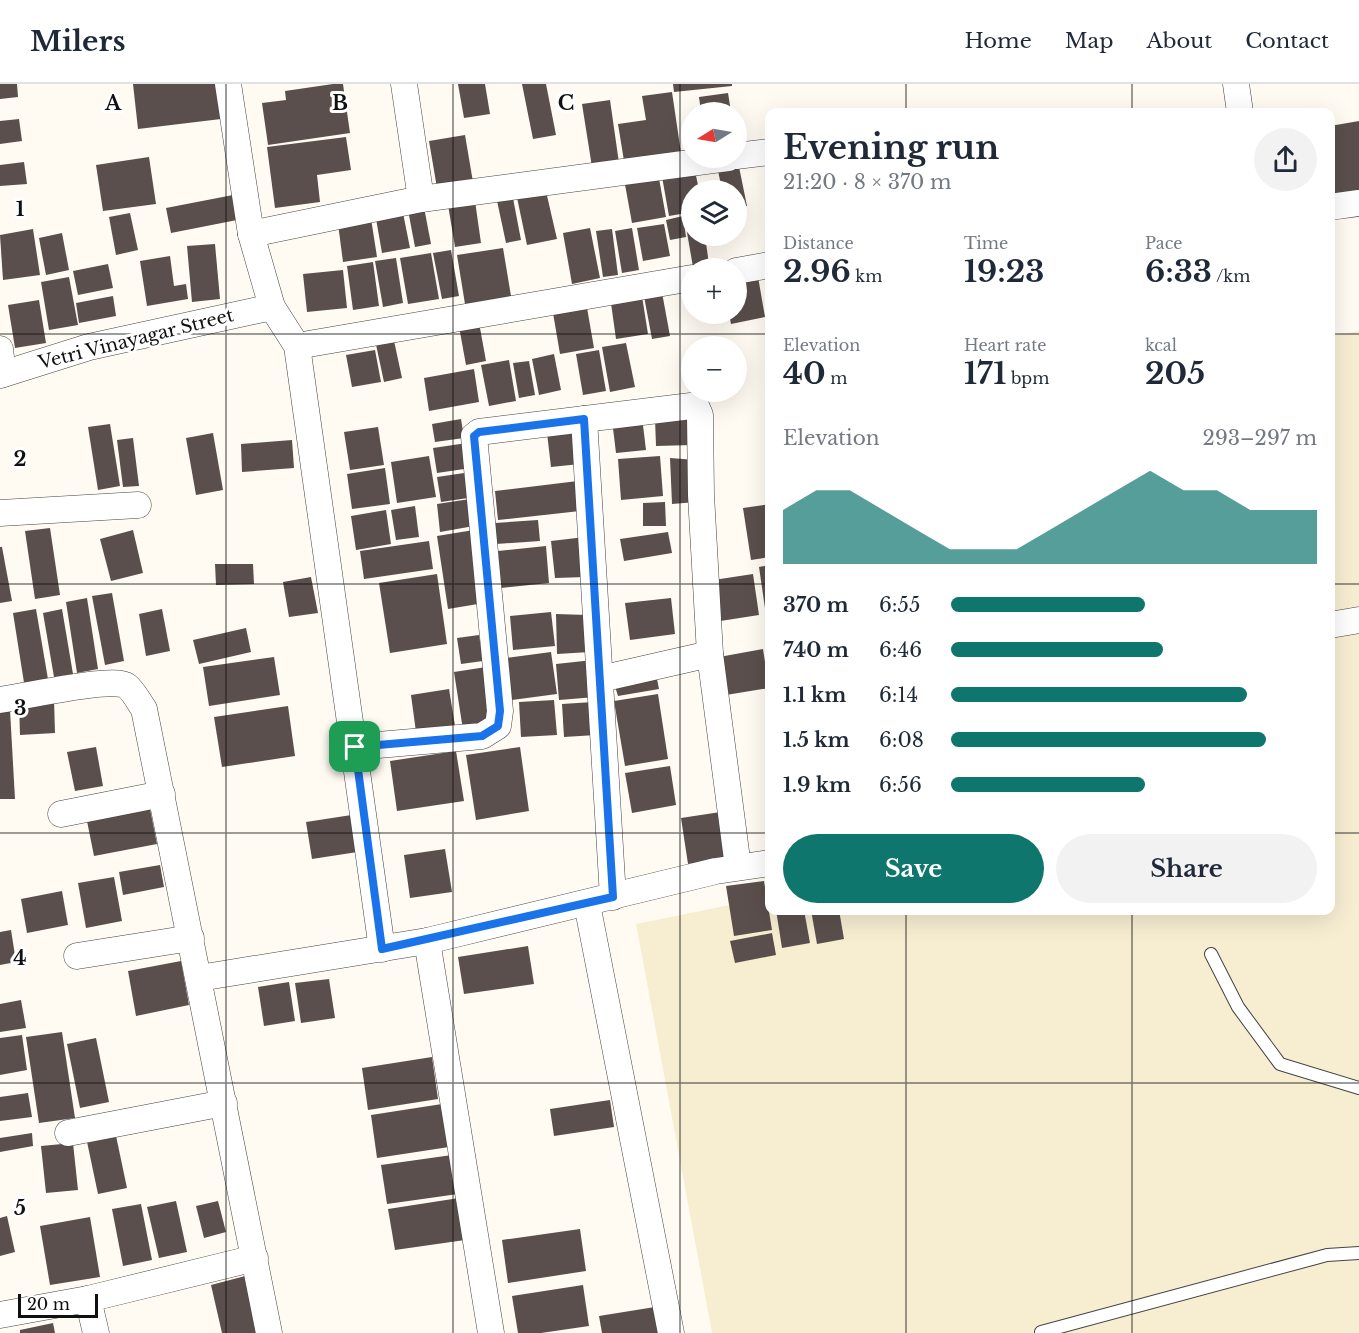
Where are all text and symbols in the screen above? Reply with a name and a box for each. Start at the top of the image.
text: Milers [30,24,125,59]
text: Home [965,28,1032,54]
text: Map [1065,28,1113,54]
text: About [1146,28,1212,54]
text: Contact [1245,28,1329,54]
text: A [104,91,122,115]
text: B [332,91,348,115]
text: C [558,91,574,115]
north arrow [681,102,747,168]
map controls [681,102,747,402]
text: Evening run [783,127,999,168]
button: share [1254,128,1317,191]
text: 21:20 · 8 × 370 m [783,170,952,194]
button: layers [681,180,747,246]
text: 1 [16,197,25,221]
text: Distance [783,233,854,253]
text: Time [964,233,1008,253]
text: Pace [1145,233,1182,253]
text: 2.96 [783,253,851,290]
text: 19:23 [964,253,1044,290]
text: 6:33 [1145,253,1212,290]
button: + [681,258,747,324]
text: km [851,266,882,286]
text: /km [1212,266,1250,286]
street label: Vetri Vinayagar Street [35,304,236,374]
text: Elevation [783,335,860,355]
text: Heart rate [964,335,1046,355]
text: kcal [1145,335,1177,355]
button: − [681,336,747,402]
text: 40 [783,355,826,392]
text: 171 [964,355,1006,392]
text: 205 [1145,355,1205,392]
text: m [826,368,847,388]
text: bpm [1006,368,1049,388]
text: Elevation [783,426,880,450]
text: 293–297 m [1203,426,1317,450]
text: 2 [13,447,27,471]
text: 370 m [783,593,849,617]
text: 6:55 [879,593,920,617]
text: 740 m [783,638,849,662]
text: 6:46 [879,638,922,662]
text: 1.1 km [783,683,846,707]
text: 6:14 [879,683,918,707]
text: 3 [14,696,26,720]
pin [329,721,380,772]
text: 1.5 km [783,728,850,752]
text: 6:08 [879,728,924,752]
icon: arrive [338,730,371,763]
text: 1.9 km [783,773,851,797]
text: 6:56 [879,773,922,797]
button: Save [783,834,1044,903]
button: Share [1056,834,1317,903]
text: 4 [13,946,27,970]
text: 5 [14,1196,26,1220]
scale bar [18,1291,98,1318]
text: 20 m [27,1294,70,1314]

